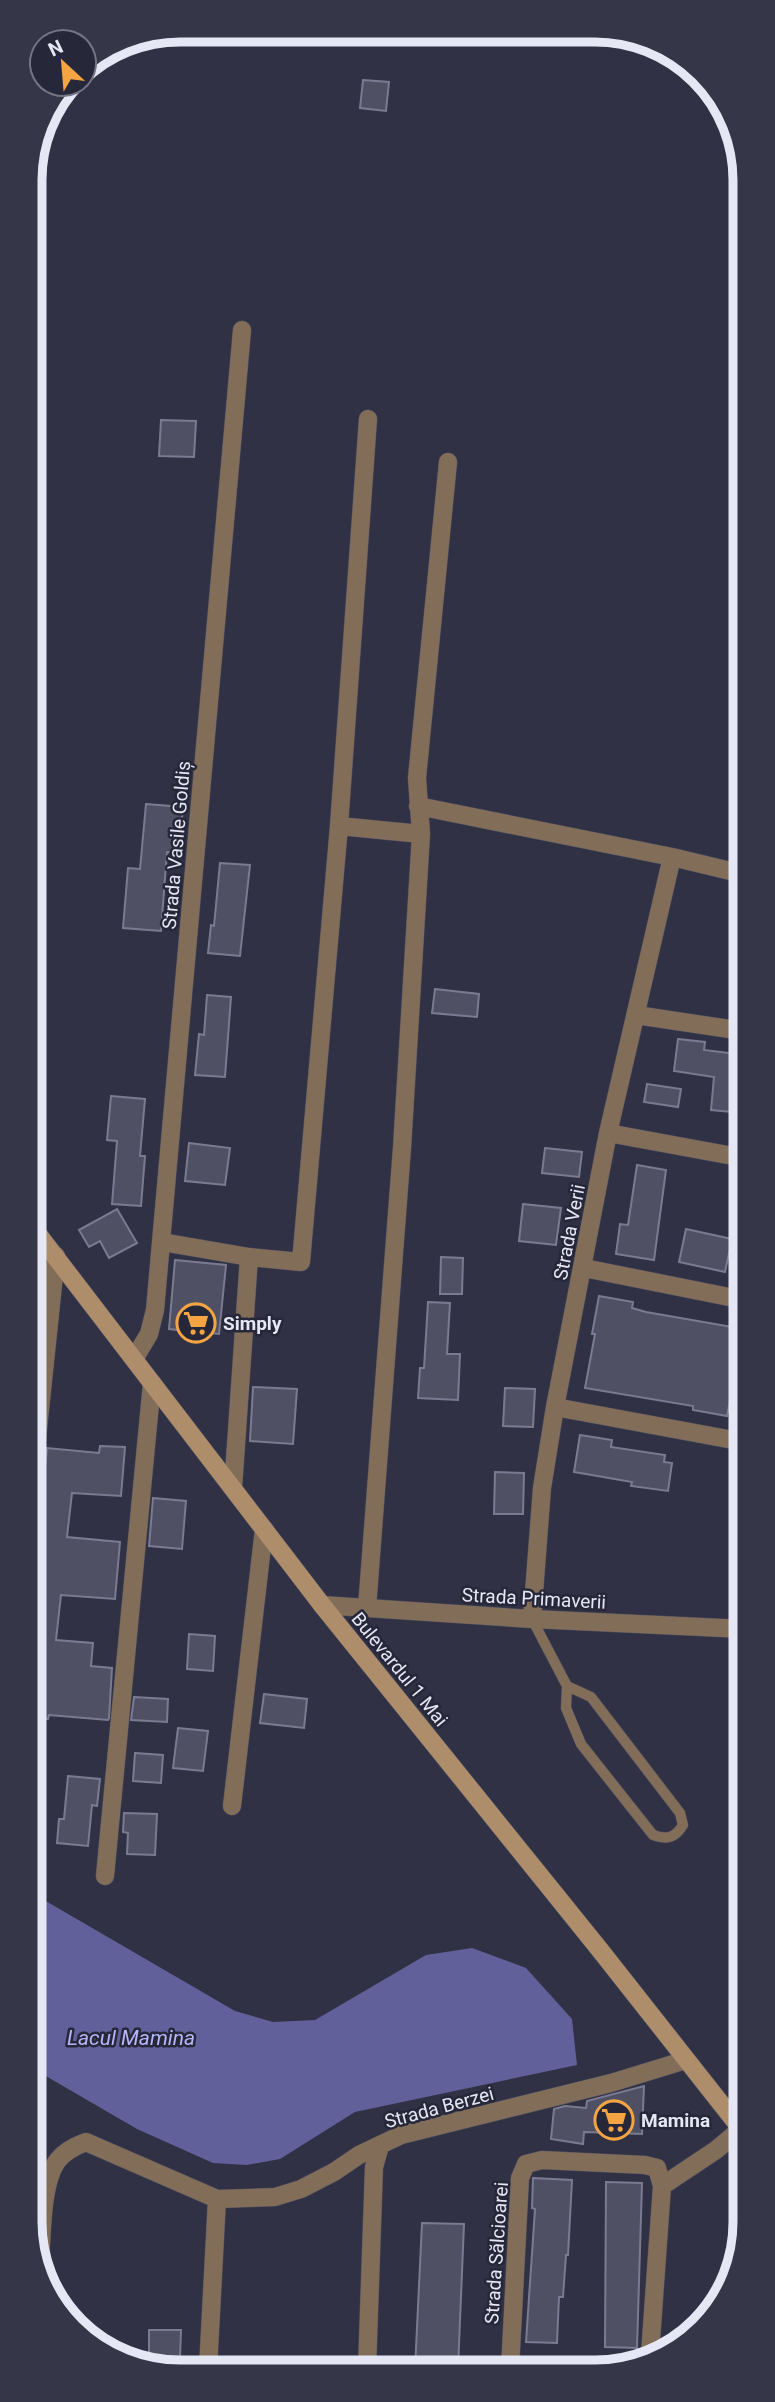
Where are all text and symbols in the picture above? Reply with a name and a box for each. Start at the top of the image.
north arrow [28,28,98,98]
text: N [45,35,67,61]
street label: Strada Vasile Goldiș [158,760,195,930]
street label: Strada Verii [549,1182,590,1282]
supermarket icon: Simply [175,1302,217,1344]
place label: Simply [223,1312,282,1335]
street label: Strada Primaverii [461,1583,607,1614]
street label: Bulevardul 1 Mai [347,1608,453,1731]
water label: Lacul Mamina [67,2026,195,2050]
street label: Strada Berzei [382,2082,496,2133]
supermarket icon: Mamina [593,2099,635,2141]
place label: Mamina [641,2109,710,2132]
street label: Strada Sălcioarei [480,2181,513,2325]

